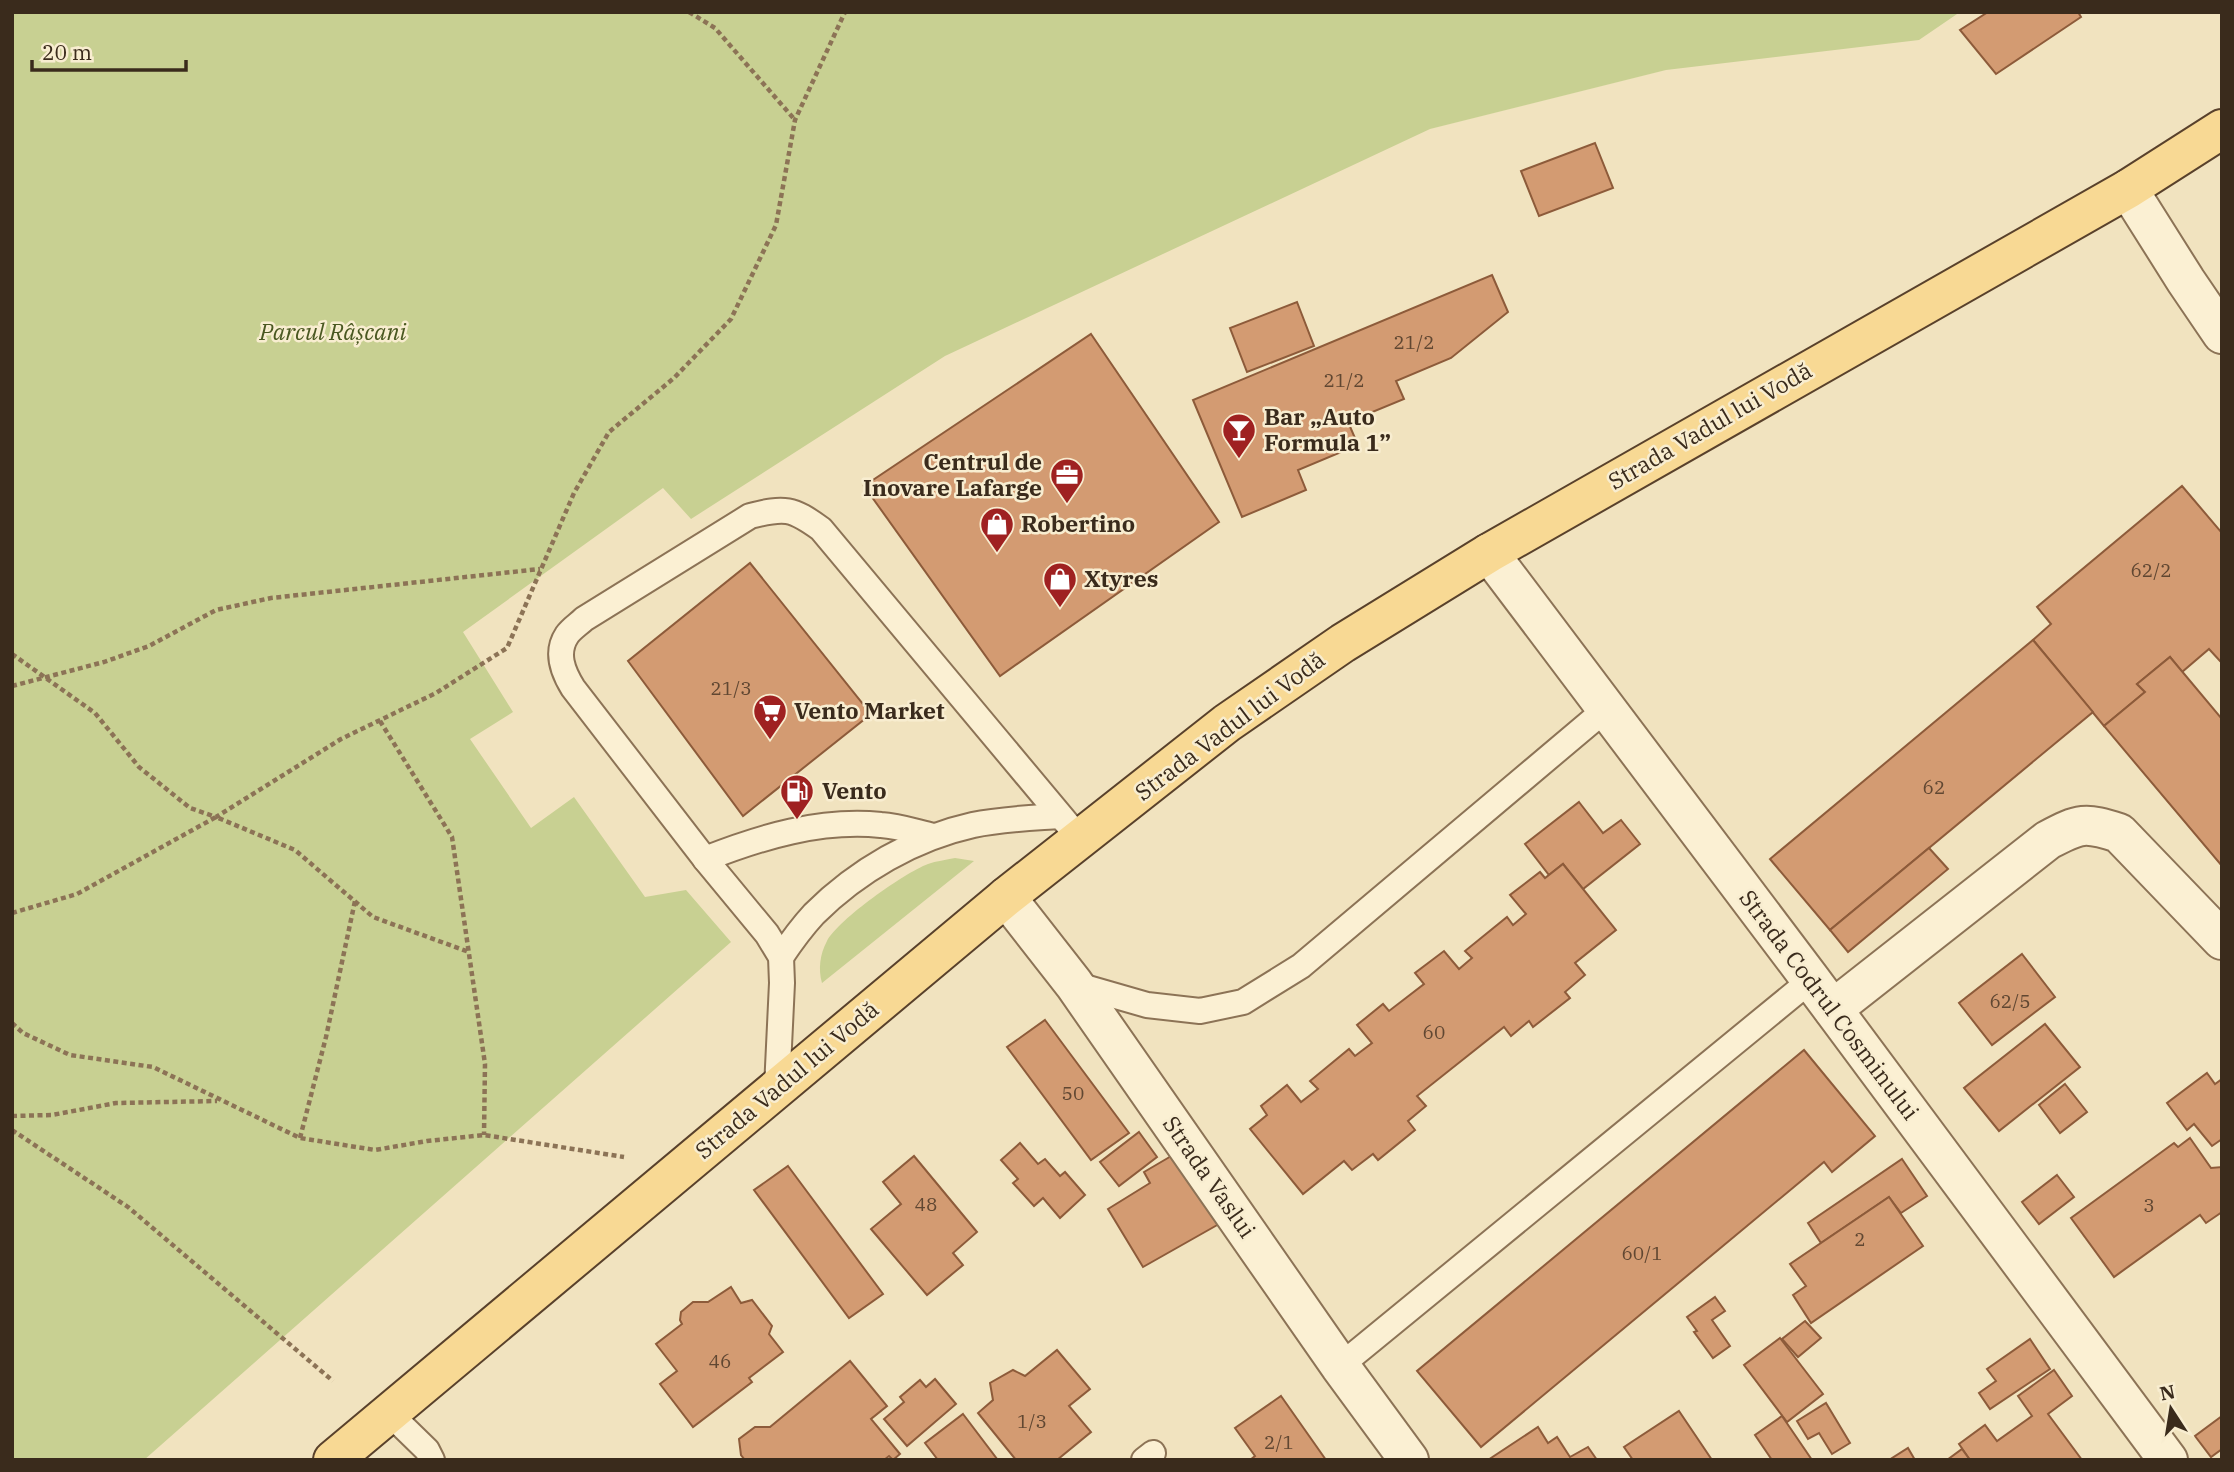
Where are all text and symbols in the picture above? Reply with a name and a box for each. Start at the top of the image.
scale bar [32,28,186,72]
text: 20 m [42,38,92,66]
park label: Parcul Râșcani [259,316,407,346]
house number: 21/2 [1393,330,1435,354]
street label: Strada Vadul lui Vodă [1602,355,1817,496]
house number: 21/2 [1323,368,1365,392]
place label: Bar „Auto Formula 1” [1264,401,1391,457]
bar icon: Bar „Auto Formula 1” [1220,411,1258,460]
place label: Centrul de Inovare Lafarge [863,446,1042,502]
office icon: Centrul de Inovare Lafarge [1048,456,1086,505]
shop icon: Robertino [978,505,1016,554]
place label: Robertino [1021,508,1135,538]
house number: 62/2 [2130,558,2172,582]
shop icon: Xtyres [1041,560,1079,609]
place label: Xtyres [1084,563,1158,593]
street label: Strada Vadul lui Vodă [1128,644,1330,807]
house number: 21/3 [710,676,752,700]
supermarket icon: Vento Market [751,692,789,741]
place label: Vento Market [794,695,945,725]
fuel station icon: Vento [778,772,816,821]
place label: Vento [822,775,887,805]
house number: 62 [1923,775,1945,799]
street label: Strada Codrul Cosminului [1733,883,1926,1125]
house number: 62/5 [1989,989,2031,1013]
street label: Strada Vadul lui Vodă [688,994,884,1165]
house number: 60 [1423,1020,1445,1044]
house number: 50 [1062,1081,1084,1105]
street label: Strada Vaslui [1157,1110,1263,1243]
house number: 48 [915,1192,937,1216]
house number: 3 [2143,1193,2155,1217]
house number: 2 [1854,1227,1866,1251]
house number: 60/1 [1621,1241,1663,1265]
house number: 46 [709,1349,731,1373]
north arrow [2136,1374,2206,1444]
text: N [2158,1379,2177,1406]
house number: 1/3 [1017,1409,1047,1433]
house number: 2/1 [1264,1430,1294,1454]

